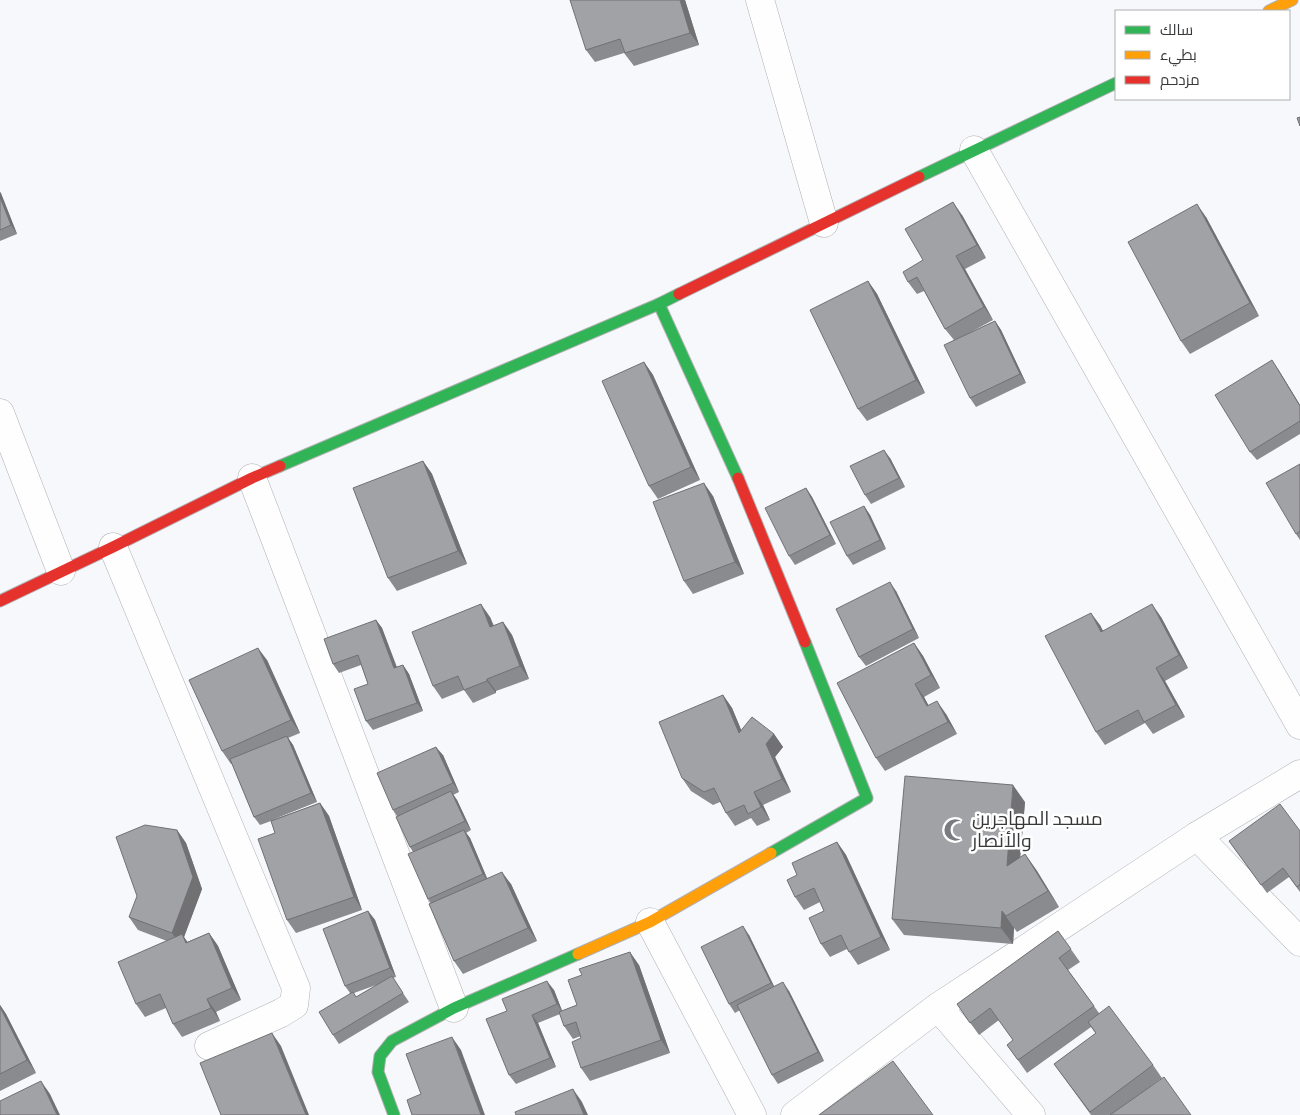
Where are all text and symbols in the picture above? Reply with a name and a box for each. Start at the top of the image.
legend [1115,10,1290,100]
text: سالك [1160,23,1193,38]
text: بطيء [1160,48,1197,67]
text: مزدحم [1160,73,1200,90]
place label: مسجد المهاجرين والأنصار [971,810,1103,852]
mosque icon: مسجد المهاجرين والأنصار [942,817,968,843]

